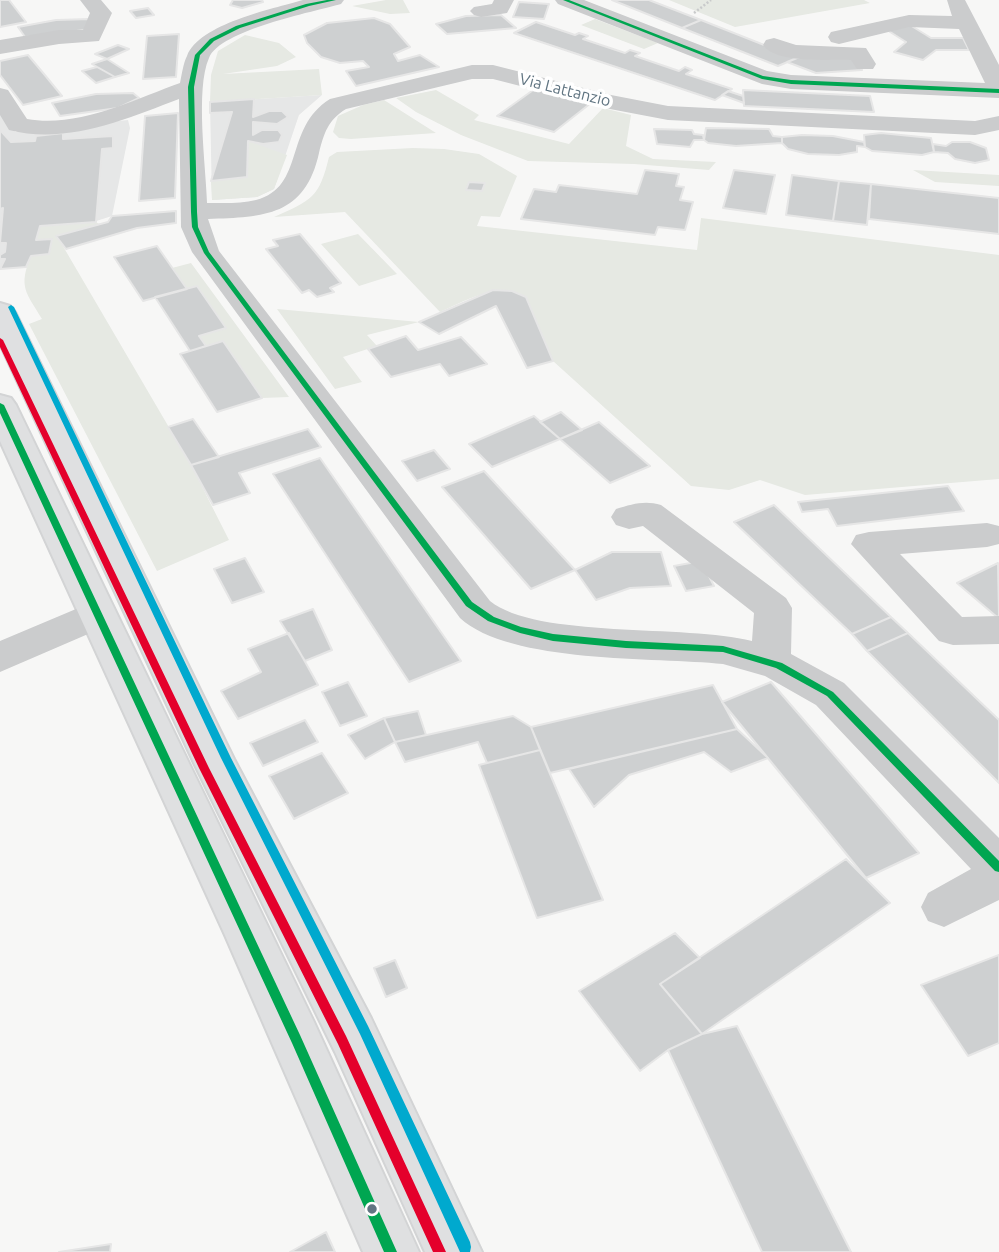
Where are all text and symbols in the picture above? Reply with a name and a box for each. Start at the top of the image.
street label: Via Lattanzio [517,69,613,111]
unlabelled marker [365,1202,379,1216]

